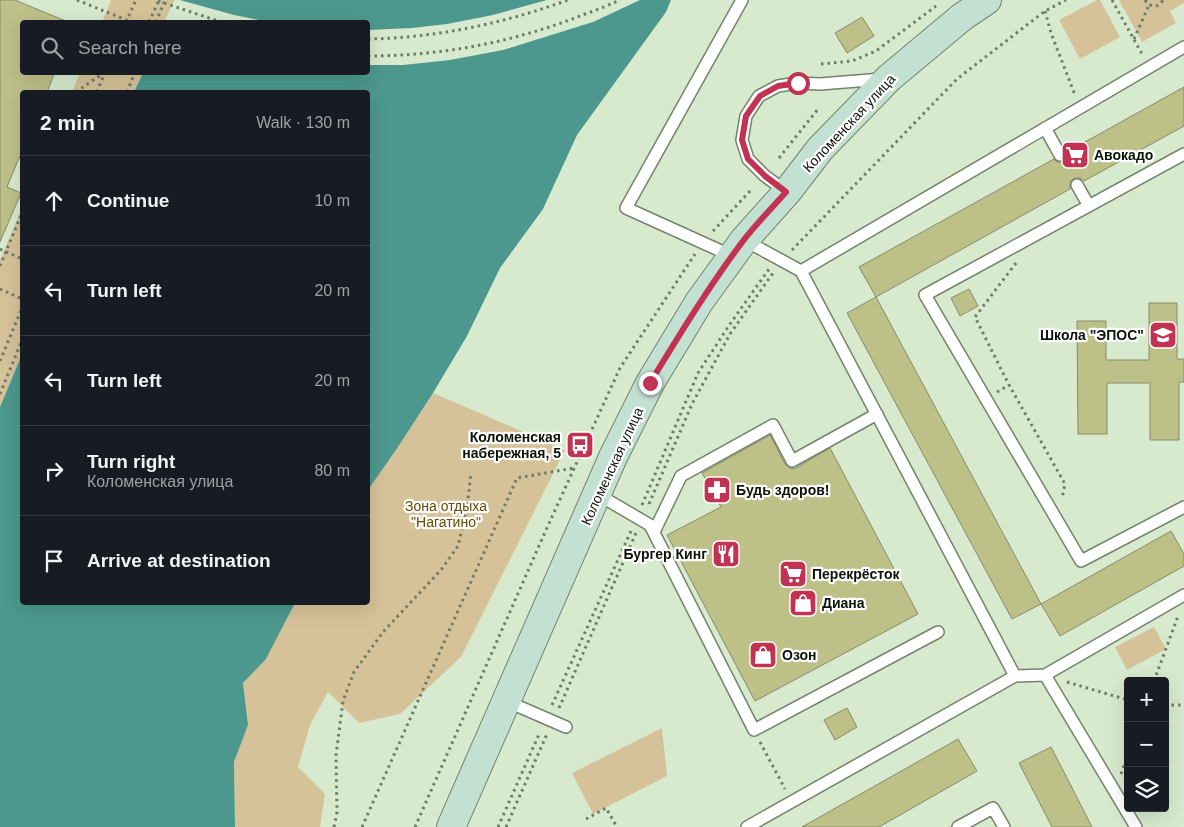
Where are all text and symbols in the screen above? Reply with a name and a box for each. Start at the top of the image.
search box [20,20,370,75]
icon: search [38,34,66,62]
text: Search here [78,37,182,58]
street label: Коломенская улица [799,71,899,175]
route start [787,72,810,95]
text: 2 min [40,111,95,134]
text: Walk · 130 m [256,114,350,131]
supermarket icon: Авокадо [1060,140,1090,170]
place label: Авокадо [1094,147,1153,163]
icon: ahead [40,187,68,215]
text: Continue [87,190,169,211]
text: 10 m [314,192,350,209]
icon: left [40,277,68,305]
text: Turn left [87,280,162,301]
text: 20 m [314,282,350,299]
school or university icon: Школа "ЭПОС" [1148,320,1178,350]
place label: Школа "ЭПОС" [1040,327,1144,343]
icon: left [40,367,68,395]
text: Turn left [87,370,162,391]
text: 20 m [314,372,350,389]
route end [639,372,662,395]
street label: Коломенская улица [578,404,646,527]
place label: Коломенская набережная, 5 [462,429,561,461]
bus stop icon: Коломенская набережная, 5 [565,430,595,460]
text: Turn right [87,451,175,472]
icon: right [40,457,68,485]
text: 80 m [314,462,350,479]
text: Коломенская улица [87,473,233,490]
pharmacy icon: Будь здоров! [702,475,732,505]
place label: Будь здоров! [736,482,829,498]
park label: Зона отдыха "Нагатино" [405,498,487,530]
restaurant icon: Бургер Кинг [711,539,741,569]
place label: Бургер Кинг [623,546,707,562]
icon: arrive [40,547,68,575]
text: Arrive at destination [87,550,271,571]
supermarket icon: Перекрёсток [778,559,808,589]
place label: Перекрёсток [812,566,901,582]
shop icon: Диана [788,588,818,618]
place label: Диана [822,595,865,611]
shop icon: Озон [748,640,778,670]
place label: Озон [782,647,817,663]
map controls [1124,677,1169,812]
button: + [1124,677,1169,722]
button: − [1124,722,1169,767]
button: layers [1124,767,1169,812]

